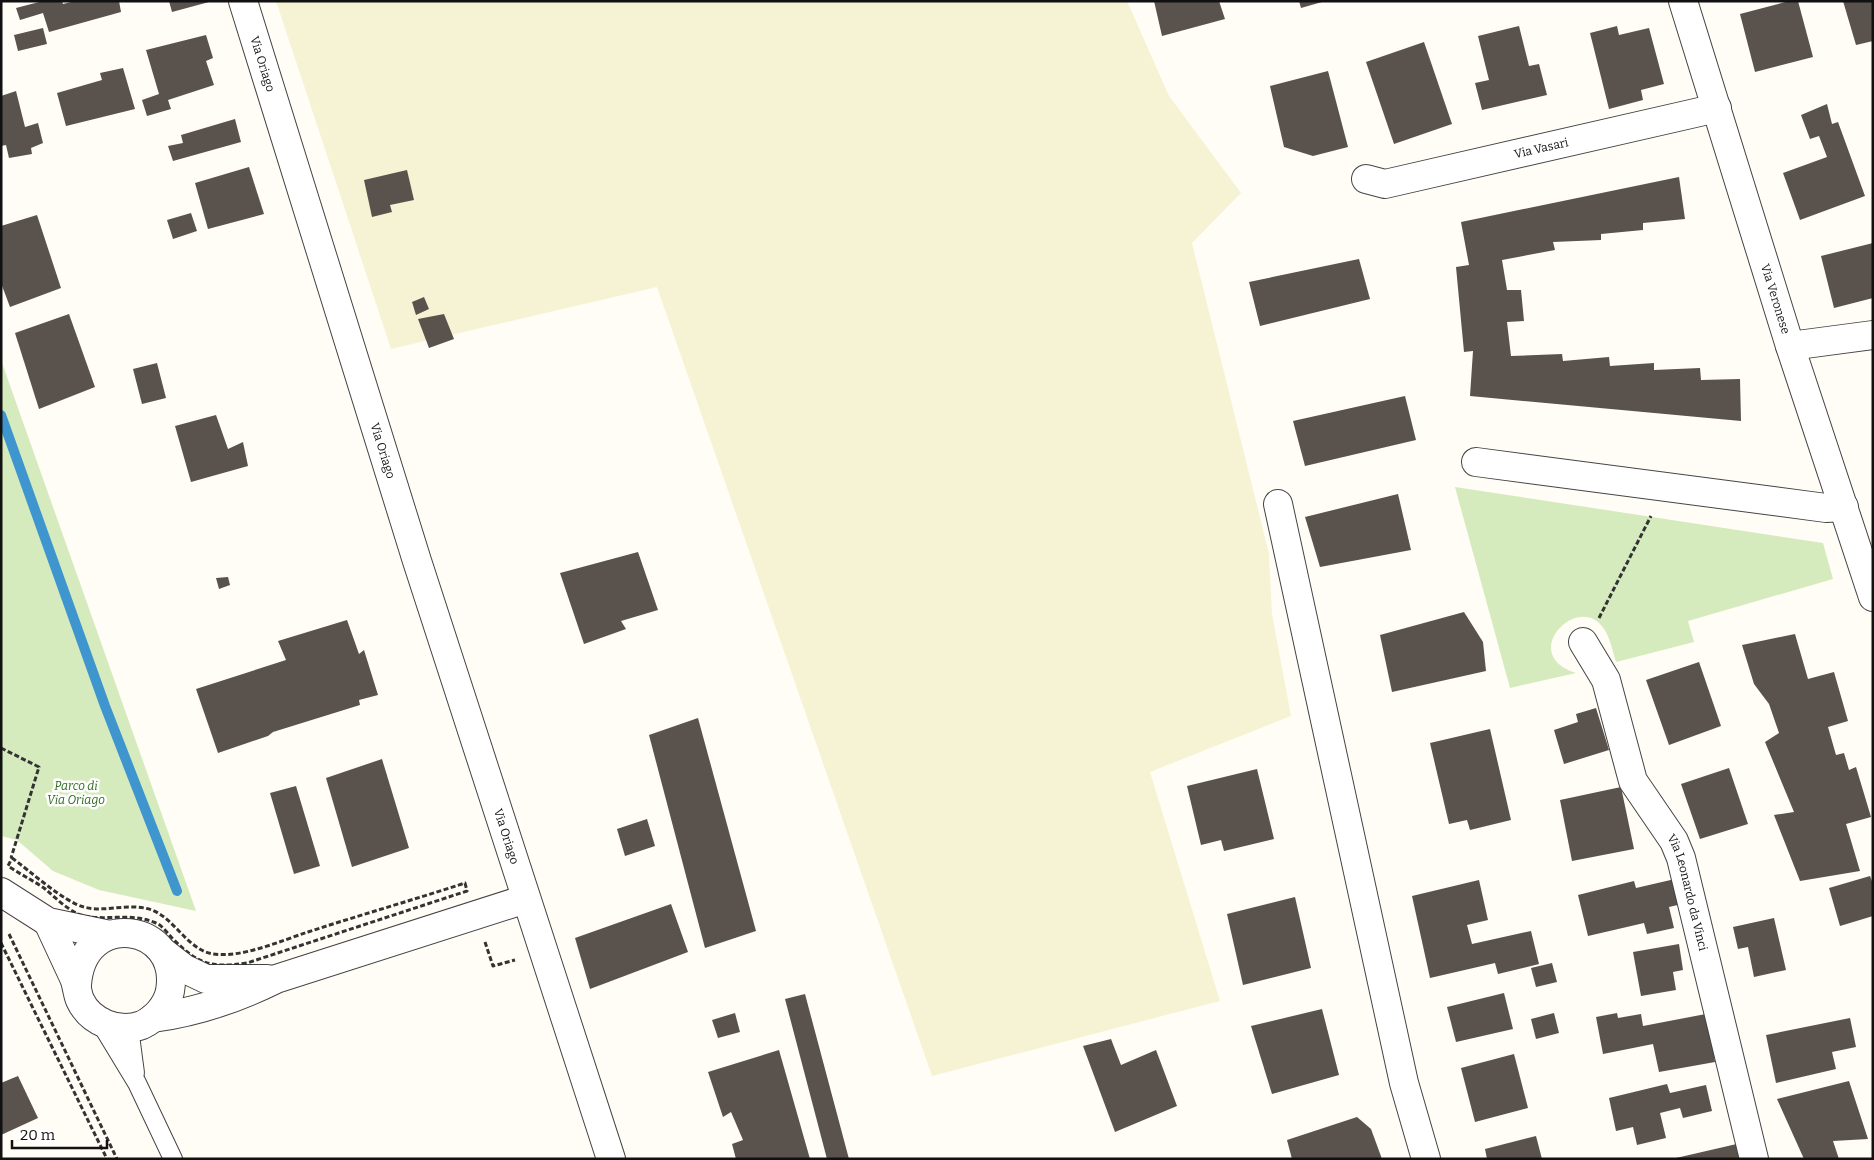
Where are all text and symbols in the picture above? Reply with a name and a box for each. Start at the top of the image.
street label: Via Oriago [247,34,278,94]
street label: Via Vasari [1513,135,1570,161]
street label: Via Veronese [1758,262,1793,336]
street label: Via Oriago [368,421,398,480]
park label: Parco di Via Oriago [47,779,105,807]
street label: Via Oriago [491,807,522,866]
street label: Via Leonardo da Vinci [1664,831,1710,953]
scale bar [12,1118,108,1150]
text: 20 m [20,1126,56,1144]

